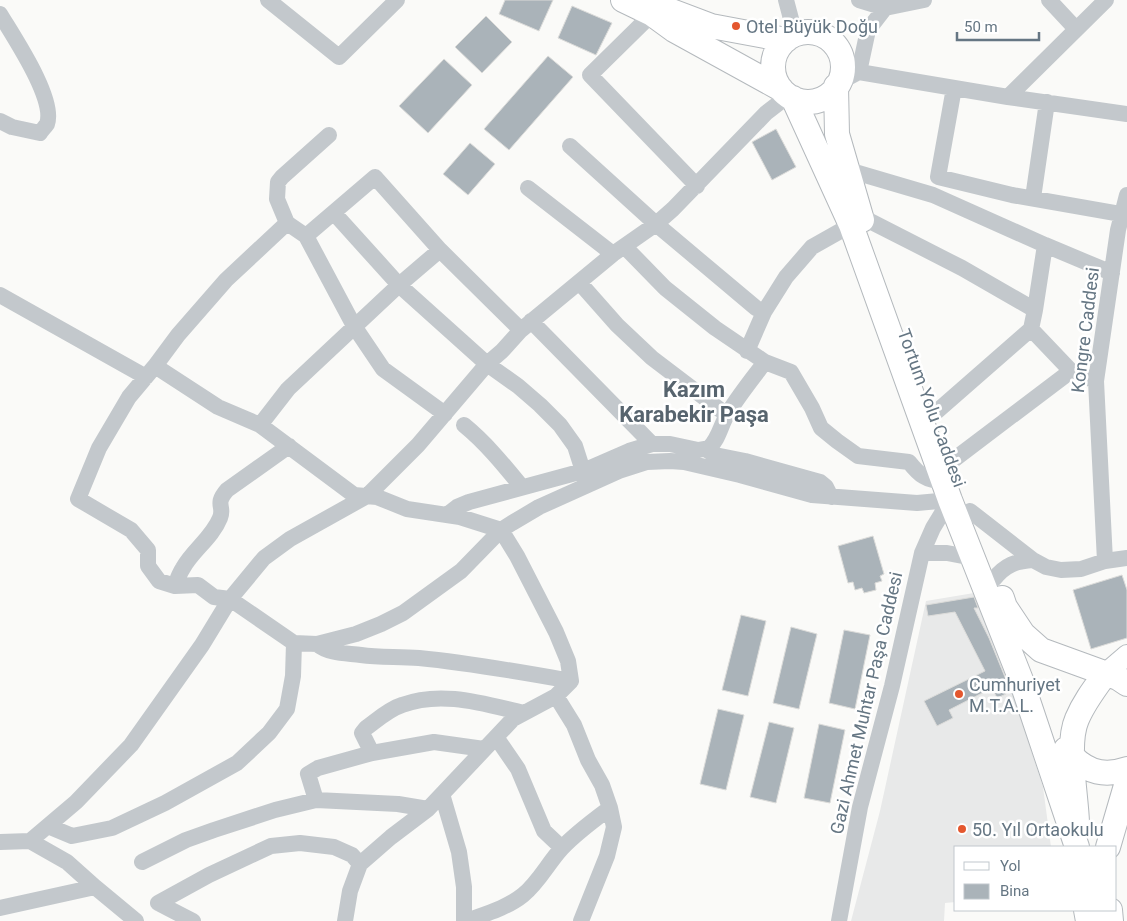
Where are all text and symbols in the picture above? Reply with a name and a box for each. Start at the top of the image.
scale bar [957,10,1040,42]
place label: Otel Büyük Doğu [746,16,878,37]
text: 50 m [964,18,998,36]
marker: Otel Büyük Doğu [730,20,742,32]
street label: Kongre Caddesi [1067,266,1103,394]
street label: Tortum Yolu Caddesi [894,326,970,490]
district label: Kazım Karabekir Paşa [619,377,769,427]
street label: Gazi Ahmet Muhtar Paşa Caddesi [826,570,906,836]
place label: Cumhuriyet M.T.A.L. [969,674,1061,716]
marker: Cumhuriyet M.T.A.L. [953,688,965,700]
place label: 50. Yıl Ortaokulu [972,819,1104,840]
marker: 50. Yıl Ortaokulu [956,823,968,835]
legend [954,846,1117,911]
text: Yol [1000,857,1021,875]
text: Bina [1000,882,1029,900]

